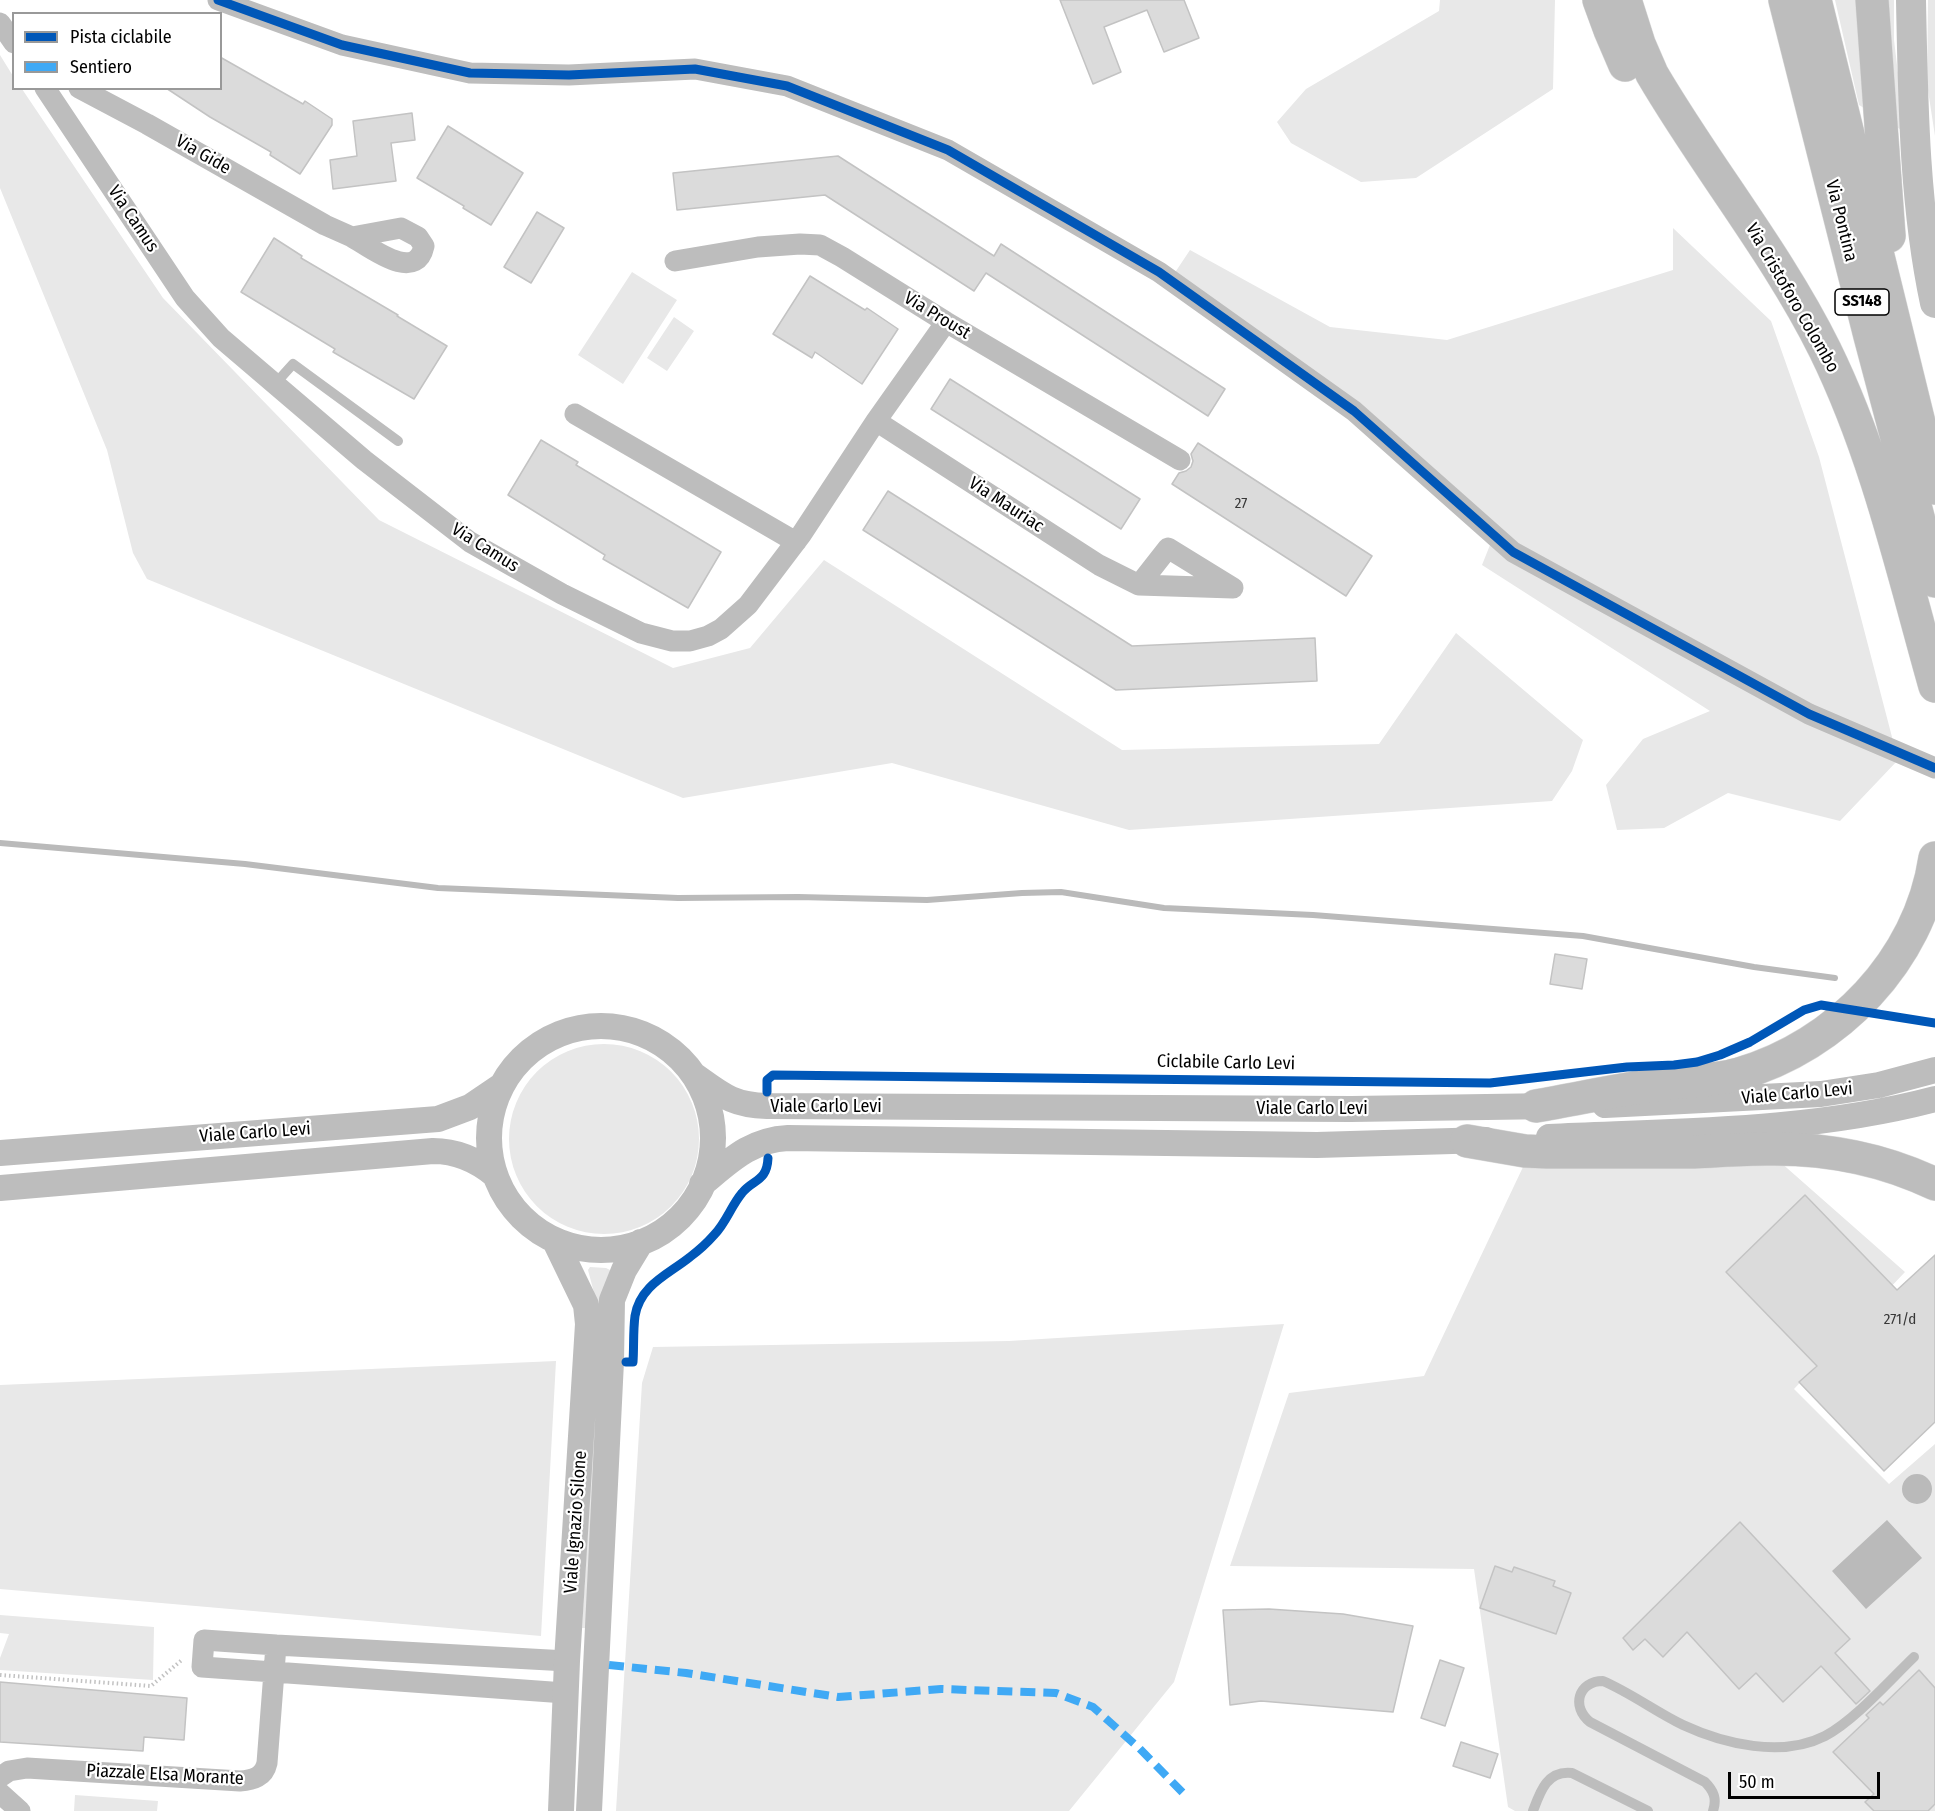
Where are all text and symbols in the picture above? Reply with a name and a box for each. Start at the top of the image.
legend [12,12,222,90]
text: Pista ciclabile [70,26,172,48]
text: Sentiero [70,56,132,78]
street label: Via Gide [172,131,234,179]
street label: Via Pontina [1820,178,1862,264]
street label: Via Camus [103,182,163,256]
street label: Via Cristoforo Colombo [1740,220,1844,376]
street label: Via Proust [900,288,974,344]
road number: SS148 [1835,289,1889,315]
street label: Via Mauriac [964,473,1048,537]
house number: 27 [1235,495,1247,513]
street label: Via Camus [447,519,523,577]
street label: Ciclabile Carlo Levi [1157,1051,1295,1075]
street label: Viale Carlo Levi [1741,1078,1853,1110]
street label: Viale Carlo Levi [770,1096,882,1118]
street label: Viale Carlo Levi [1256,1098,1368,1120]
street label: Viale Carlo Levi [199,1118,311,1148]
house number: 271/d [1884,1311,1916,1329]
street label: Viale Ignazio Silone [560,1450,592,1594]
street label: Piazzale Elsa Morante [86,1760,244,1790]
scale bar [1731,1760,1882,1798]
text: 50 m [1739,1771,1775,1793]

